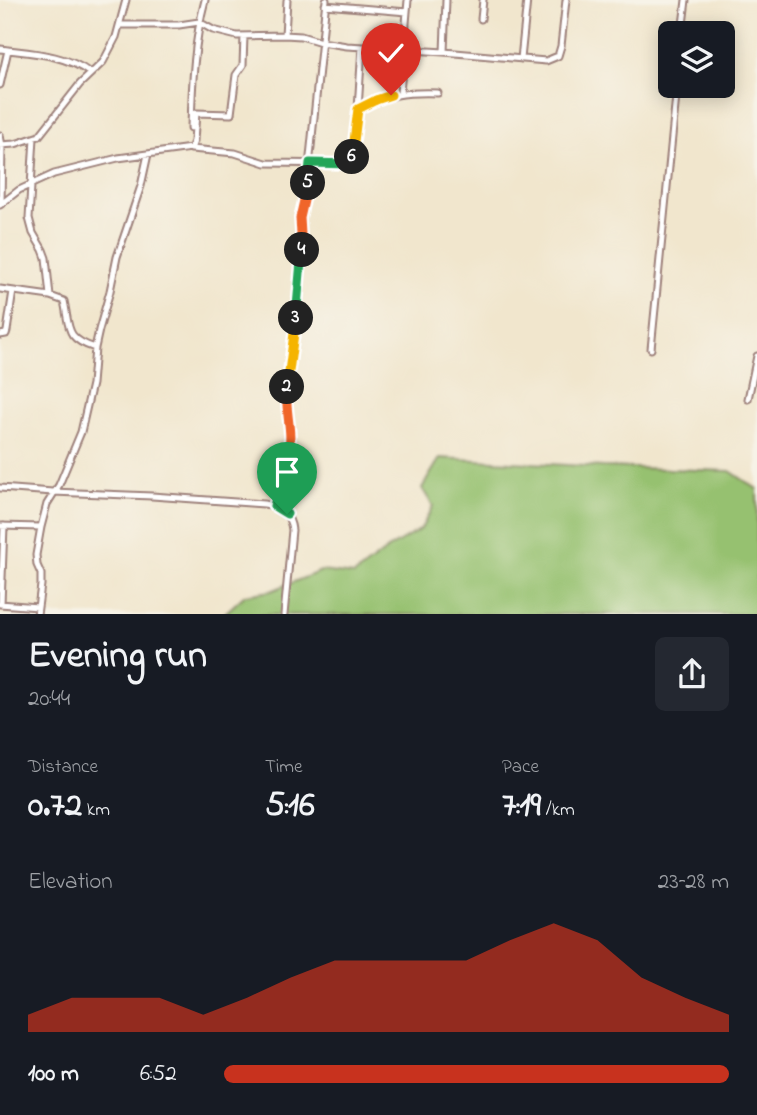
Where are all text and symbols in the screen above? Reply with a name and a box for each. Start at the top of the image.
map controls [658,21,735,98]
button: layers [658,21,735,98]
pin [361,23,421,95]
icon: check [372,34,410,72]
pin: 6 [334,140,370,174]
text: 6 [347,143,356,170]
pin: 5 [290,166,326,200]
text: 5 [302,169,313,196]
pin: 4 [284,232,320,268]
text: 4 [298,236,305,263]
pin: 3 [278,300,314,336]
text: 3 [292,304,299,331]
pin: 2 [270,370,304,404]
text: 2 [282,373,291,400]
pin [257,442,317,514]
icon: arrive [268,453,306,491]
text: Evening run [28,629,207,685]
button: share [655,637,729,711]
text: 20:44 [28,683,70,716]
text: Distance [28,754,98,781]
text: Time [265,754,303,781]
text: Pace [502,754,539,781]
text: 0.72 [28,781,82,832]
text: 5:16 [265,781,315,832]
text: 7:19 [502,781,541,832]
text: km [82,797,110,824]
text: /km [541,797,575,824]
text: Elevation [28,866,113,899]
text: 23–28 m [658,866,729,899]
text: 100 m [28,1058,79,1091]
text: 6:52 [140,1058,177,1091]

